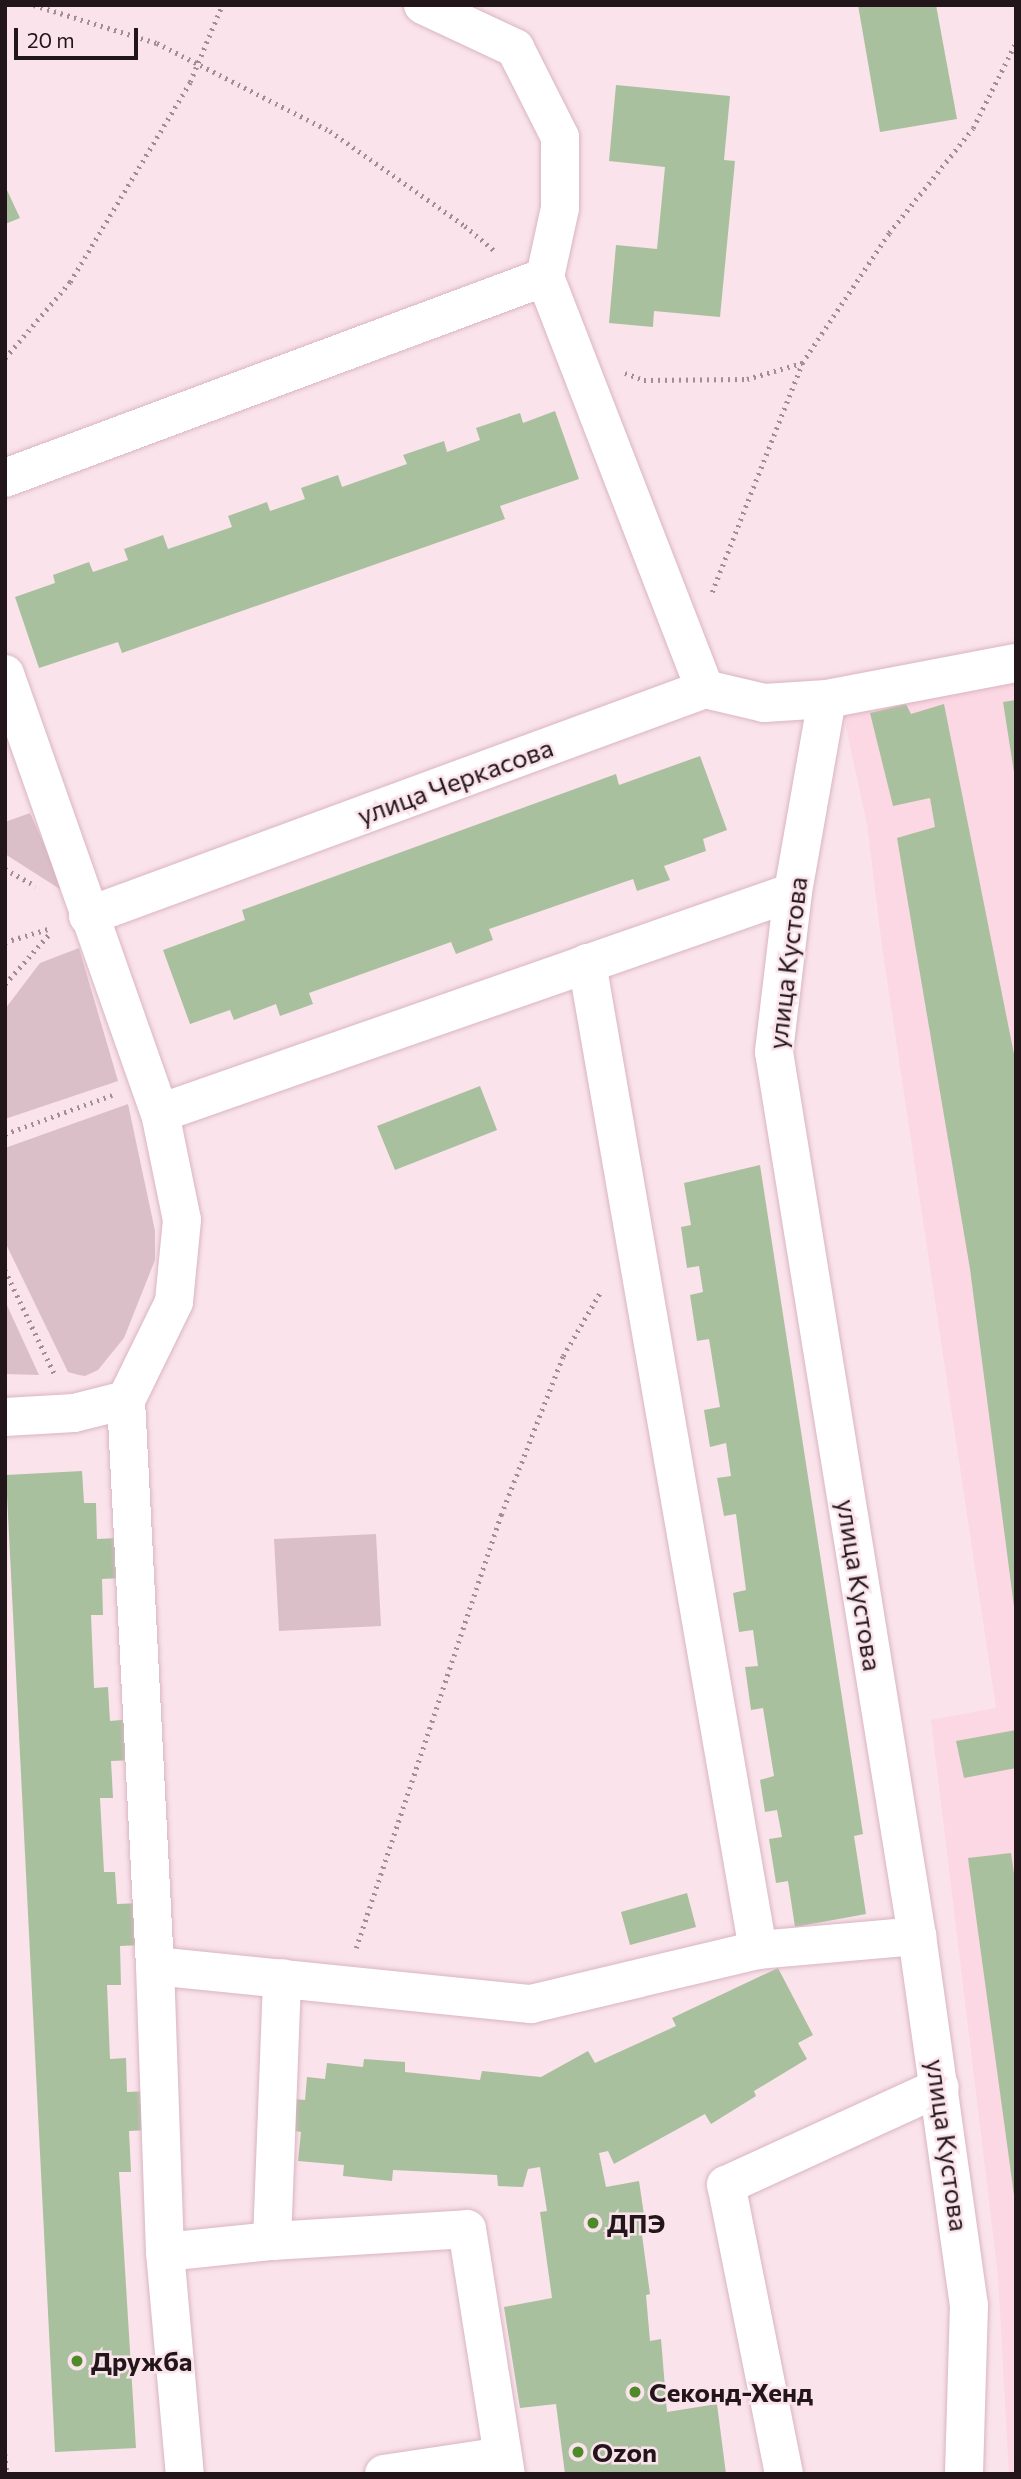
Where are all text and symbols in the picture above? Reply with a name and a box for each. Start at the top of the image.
scale bar [18,14,142,58]
text: 20 m [27,27,75,52]
street label: улица Черкасова [353,731,557,831]
street label: улица Кустова [761,875,813,1051]
street label: улица Кустова [831,1497,889,1673]
street label: улица Кустова [920,2057,976,2233]
place label: ДПЭ [607,2207,665,2239]
marker: ДПЭ [585,2215,601,2231]
place label: Дружба [91,2345,192,2377]
marker: Дружба [69,2353,85,2369]
place label: Секонд-Хенд [649,2376,813,2408]
marker: Секонд-Хенд [627,2384,643,2400]
place label: Ozon [592,2436,657,2468]
marker: Ozon [570,2444,586,2460]

